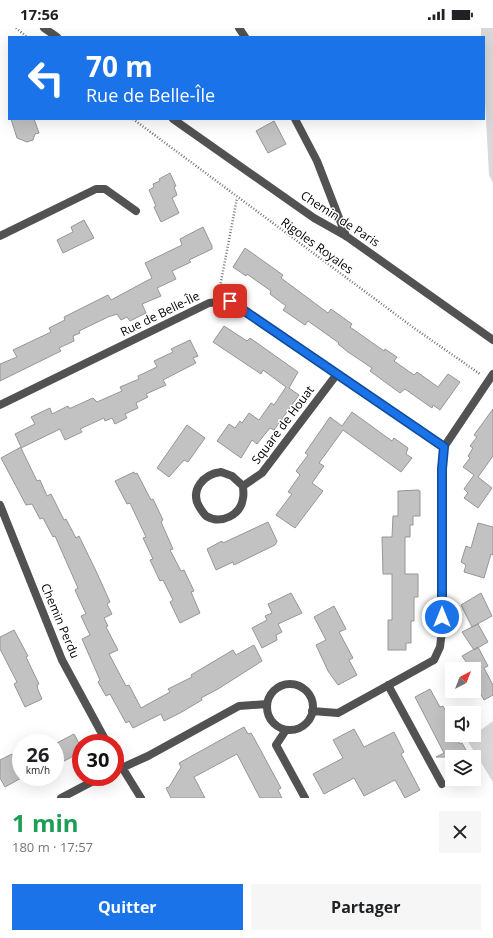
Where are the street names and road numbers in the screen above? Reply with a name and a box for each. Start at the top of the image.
street label: Chemin de Paris [297,187,383,251]
street label: Rigoles Royales [278,214,357,278]
street label: Rue de Belle-Île [117,287,202,340]
street label: Square de Houat [247,382,318,467]
street label: Chemin Perdu [37,581,84,661]

